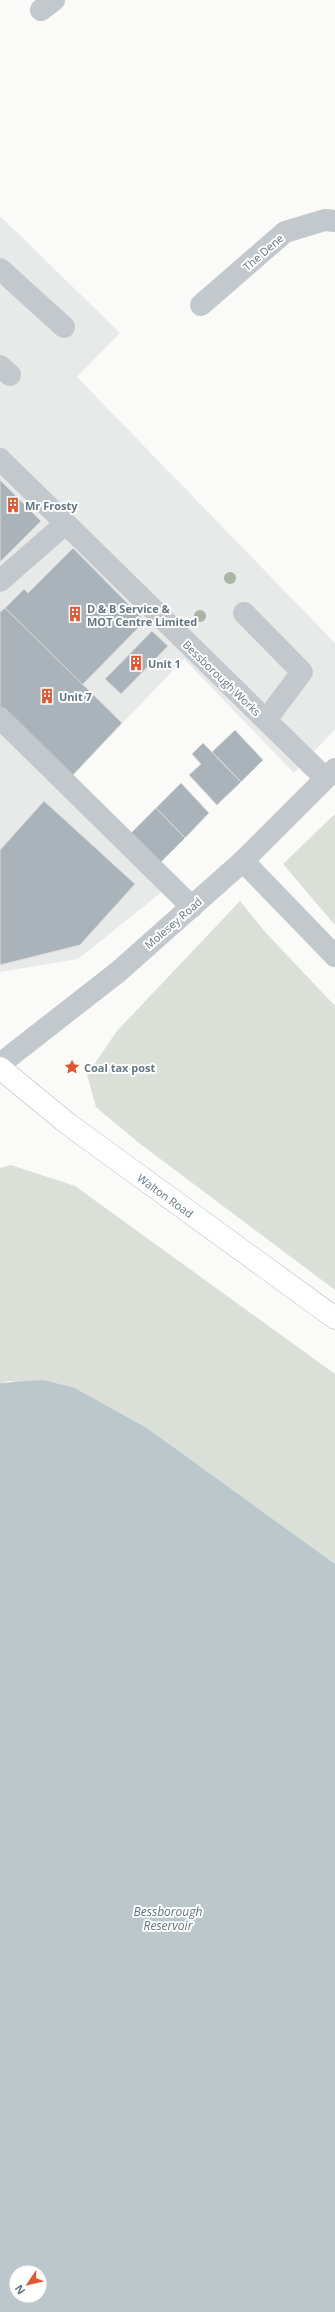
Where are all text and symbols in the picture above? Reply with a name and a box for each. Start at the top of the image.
street label: The Dene [240,230,286,274]
building icon: Mr Frosty [4,496,22,514]
place label: Mr Frosty [25,498,78,513]
place label: D & B Service & MOT Centre Limited [87,601,197,629]
building icon: D & B Service & MOT Centre Limited [66,605,84,623]
street label: Bessborough Works [180,637,264,719]
building icon: Unit 1 [127,654,145,672]
place label: Unit 1 [148,656,181,671]
building icon: Unit 7 [38,687,56,705]
place label: Unit 7 [59,689,92,704]
street label: Molesey Road [141,894,205,952]
place icon: Coal tax post [63,1058,81,1076]
place label: Coal tax post [84,1060,156,1075]
street label: Walton Road [135,1170,197,1220]
water label: Bessborough Reservoir [134,1903,202,1934]
north arrow [8,2264,48,2304]
text: N [11,2282,28,2298]

